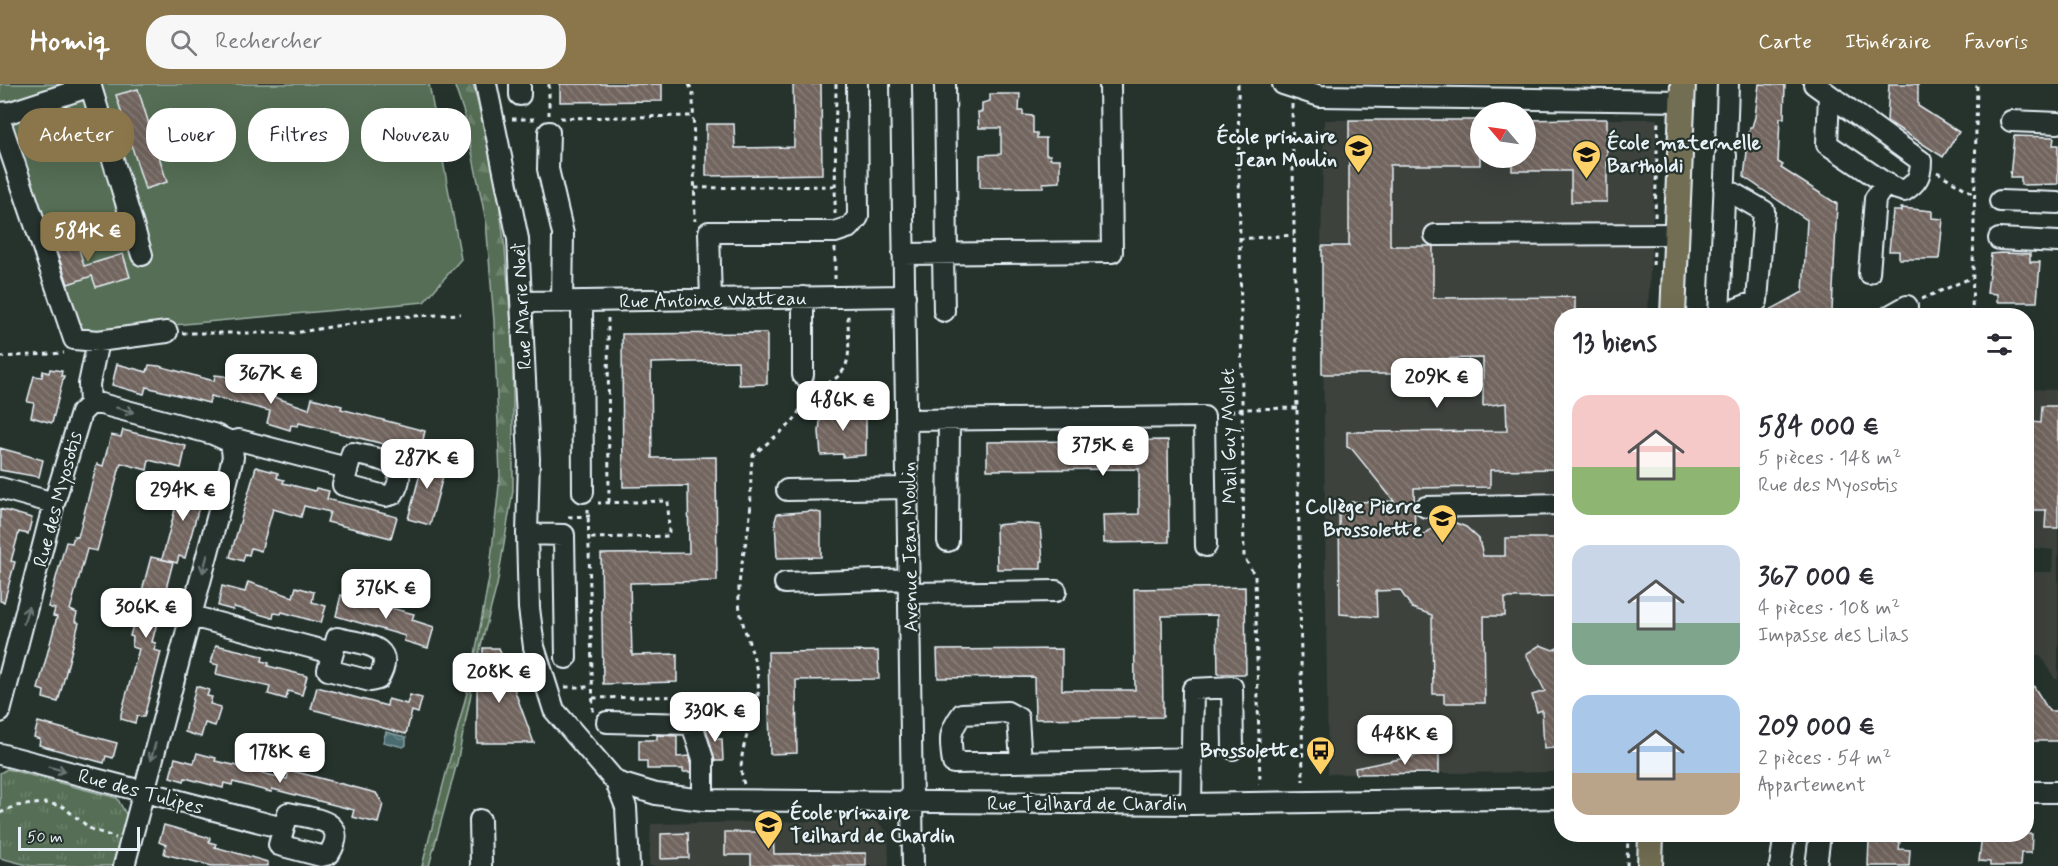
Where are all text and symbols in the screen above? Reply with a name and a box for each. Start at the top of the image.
search box [146,15,566,69]
text: Homiq [30,24,110,61]
icon: search [167,26,200,59]
text: Rechercher [215,28,322,56]
text: Carte [1758,28,1812,56]
text: Itinéraire [1845,28,1931,56]
text: Favoris [1964,28,2028,56]
north arrow [1470,102,1536,168]
map controls [1470,102,1536,168]
chip: Acheter [18,108,134,162]
chip: Louer [146,108,236,162]
chip: Filtres [248,108,349,162]
chip: Nouveau [361,108,471,162]
place label: École primaire Jean Moulin [1217,123,1338,174]
place label: École maternelle Bartholdi [1607,129,1762,180]
school or university icon: École primaire Jean Moulin [1342,132,1374,174]
school or university icon: École maternelle Bartholdi [1570,138,1602,180]
pin: 584K € [39,212,137,263]
text: 584K € [54,218,122,245]
street label: Rue Marie Noël [506,242,539,370]
street label: Rue Antoine Watteau [619,285,807,316]
text: 13 biens [1572,327,1657,361]
icon: filters [1983,328,2016,361]
pin: 367K € [222,354,320,405]
pin: 209K € [1388,358,1486,409]
text: 367K € [239,360,303,387]
text: 209K € [1405,364,1469,391]
street label: Mail Guy Mollet [1215,368,1244,504]
pin: 486K € [794,381,892,432]
text: 486K € [811,387,875,414]
one-way arrow [115,405,134,417]
text: 584 000 € [1758,411,1879,445]
icon: home [1620,419,1692,491]
pin: 375K € [1054,426,1152,477]
street label: Rue des Myosotis [27,428,90,570]
text: 375K € [1072,432,1134,459]
pin: 287K € [378,439,476,490]
text: 287K € [395,445,459,472]
text: 5 pièces · 148 m² [1758,445,1901,472]
street label: Avenue Jean Moulin [896,461,925,633]
pin: 294K € [134,471,232,522]
text: Rue des Myosotis [1758,472,1898,499]
text: 294K € [150,477,216,504]
place label: Collège Pierre Brossolette [1305,494,1422,544]
school or university icon: Collège Pierre Brossolette [1427,502,1459,544]
one-way arrow [199,554,210,573]
text: 367 000 € [1758,561,1875,595]
pin: 376K € [337,569,435,620]
icon: home [1620,569,1692,641]
text: 376K € [355,575,417,602]
pin: 306K € [97,588,195,639]
text: 306K € [115,594,177,621]
text: 4 pièces · 108 m² [1758,595,1900,622]
one-way arrow [20,606,32,625]
text: Impasse des Lilas [1758,622,1909,649]
pin: 208K € [450,653,548,704]
text: 208K € [467,659,531,686]
pin: 330K € [666,692,764,743]
text: 330K € [684,698,746,725]
text: 209 000 € [1758,711,1875,745]
pin: 448K € [1356,715,1454,766]
icon: home [1620,719,1692,791]
text: 448K € [1371,721,1439,748]
pin: 178K € [231,733,329,784]
bus stop icon: Brossolette [1304,734,1336,776]
place label: Brossolette [1200,738,1299,765]
text: 178K € [249,739,311,766]
one-way arrow [147,742,158,761]
text: 2 pièces · 54 m² [1758,745,1891,772]
street label: Rue des Tulipes [75,763,206,822]
one-way arrow [47,764,66,775]
text: Appartement [1758,772,1866,799]
street label: Rue Teilhard de Chardin [987,791,1187,818]
place label: École primaire Teilhard de Chardin [790,799,955,850]
school or university icon: École primaire Teilhard de Chardin [753,808,785,850]
scale bar [18,824,140,852]
text: 50 m [27,827,63,848]

